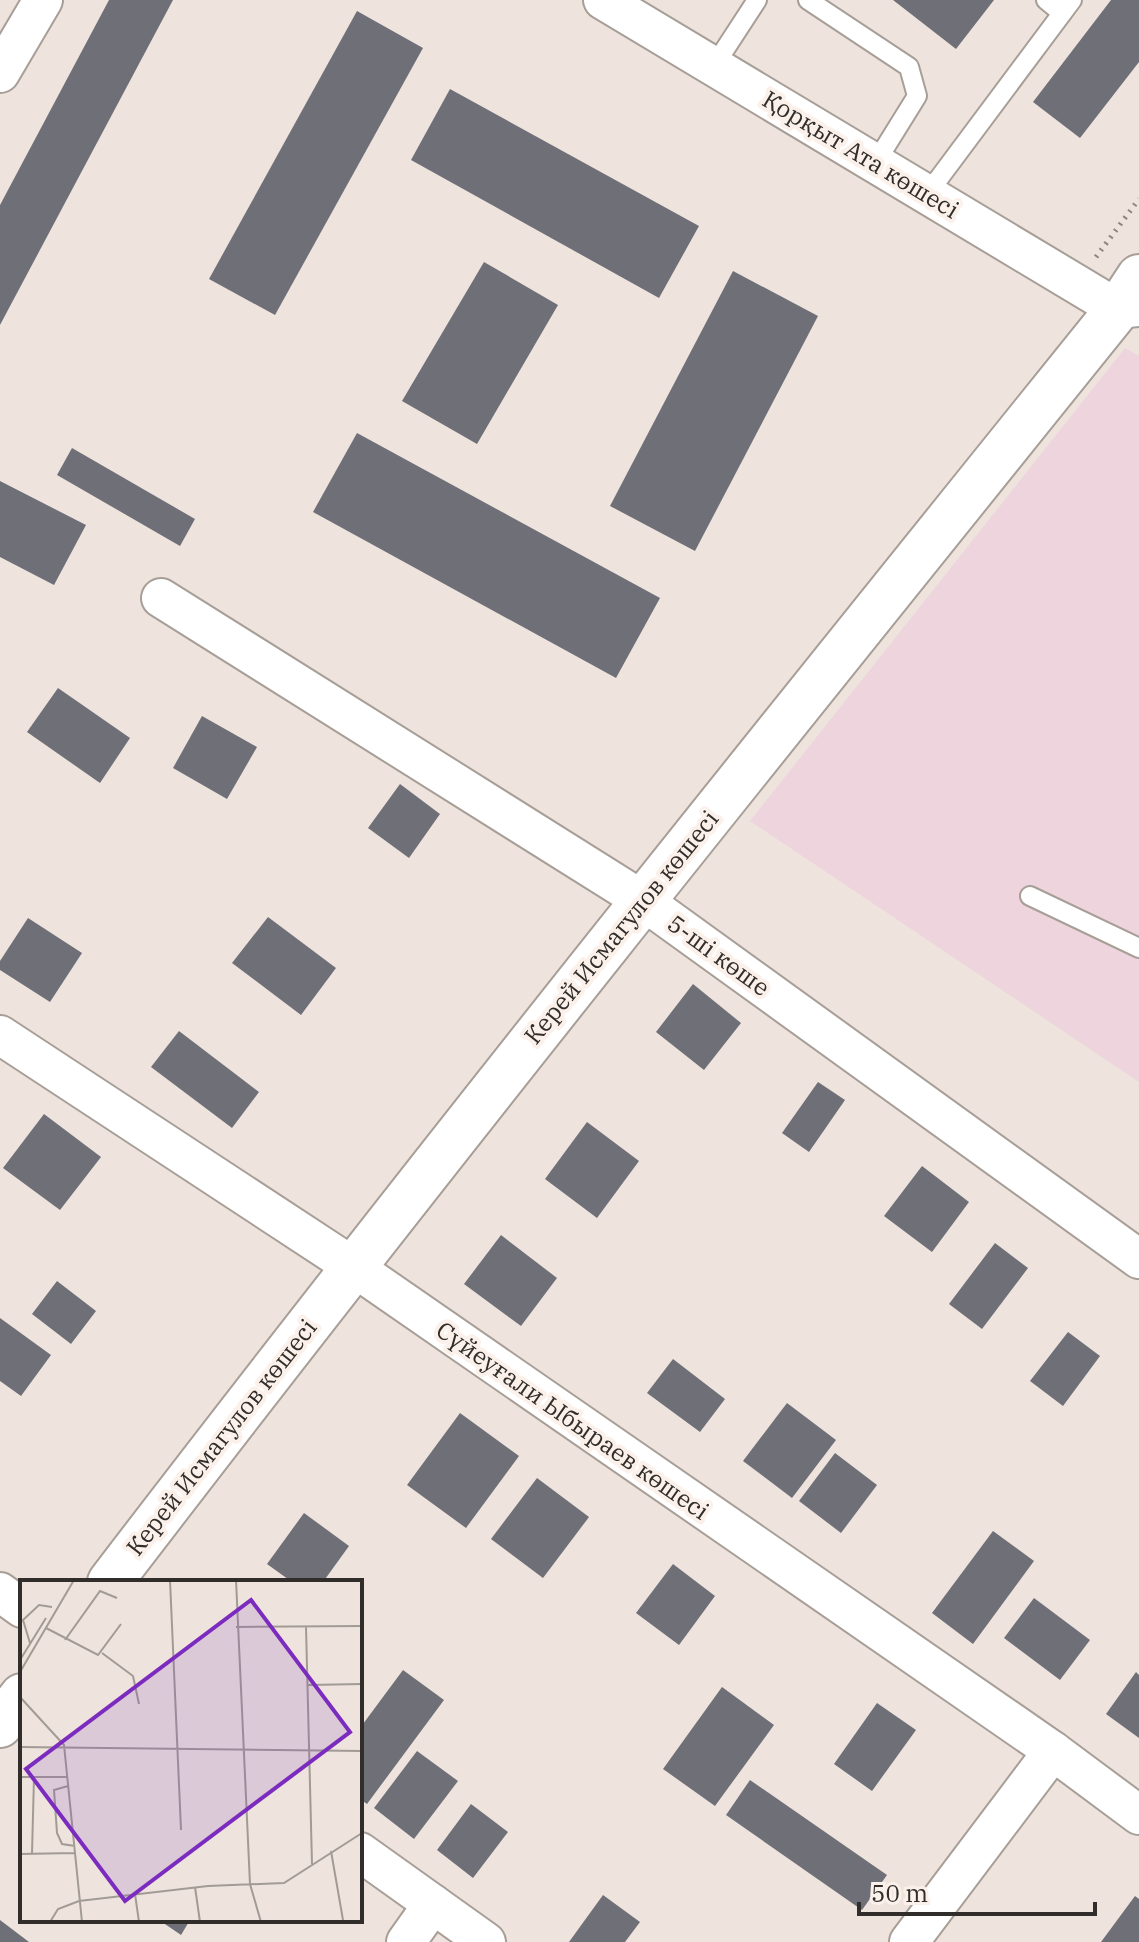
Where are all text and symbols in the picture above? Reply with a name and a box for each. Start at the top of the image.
street label: Қорқыт Ата көшесi [757,83,965,225]
street label: Керей Исмагулов көшесі [517,803,725,1051]
street label: 5-шi көше [661,907,777,1003]
street label: Керей Исмагулов көшесі [119,1312,323,1562]
street label: Сүйеуғали Ыбыраев көшесi [430,1313,716,1527]
inset map [20,1580,362,1922]
scale bar [859,1866,1095,1916]
text: 50 m [871,1877,928,1909]

